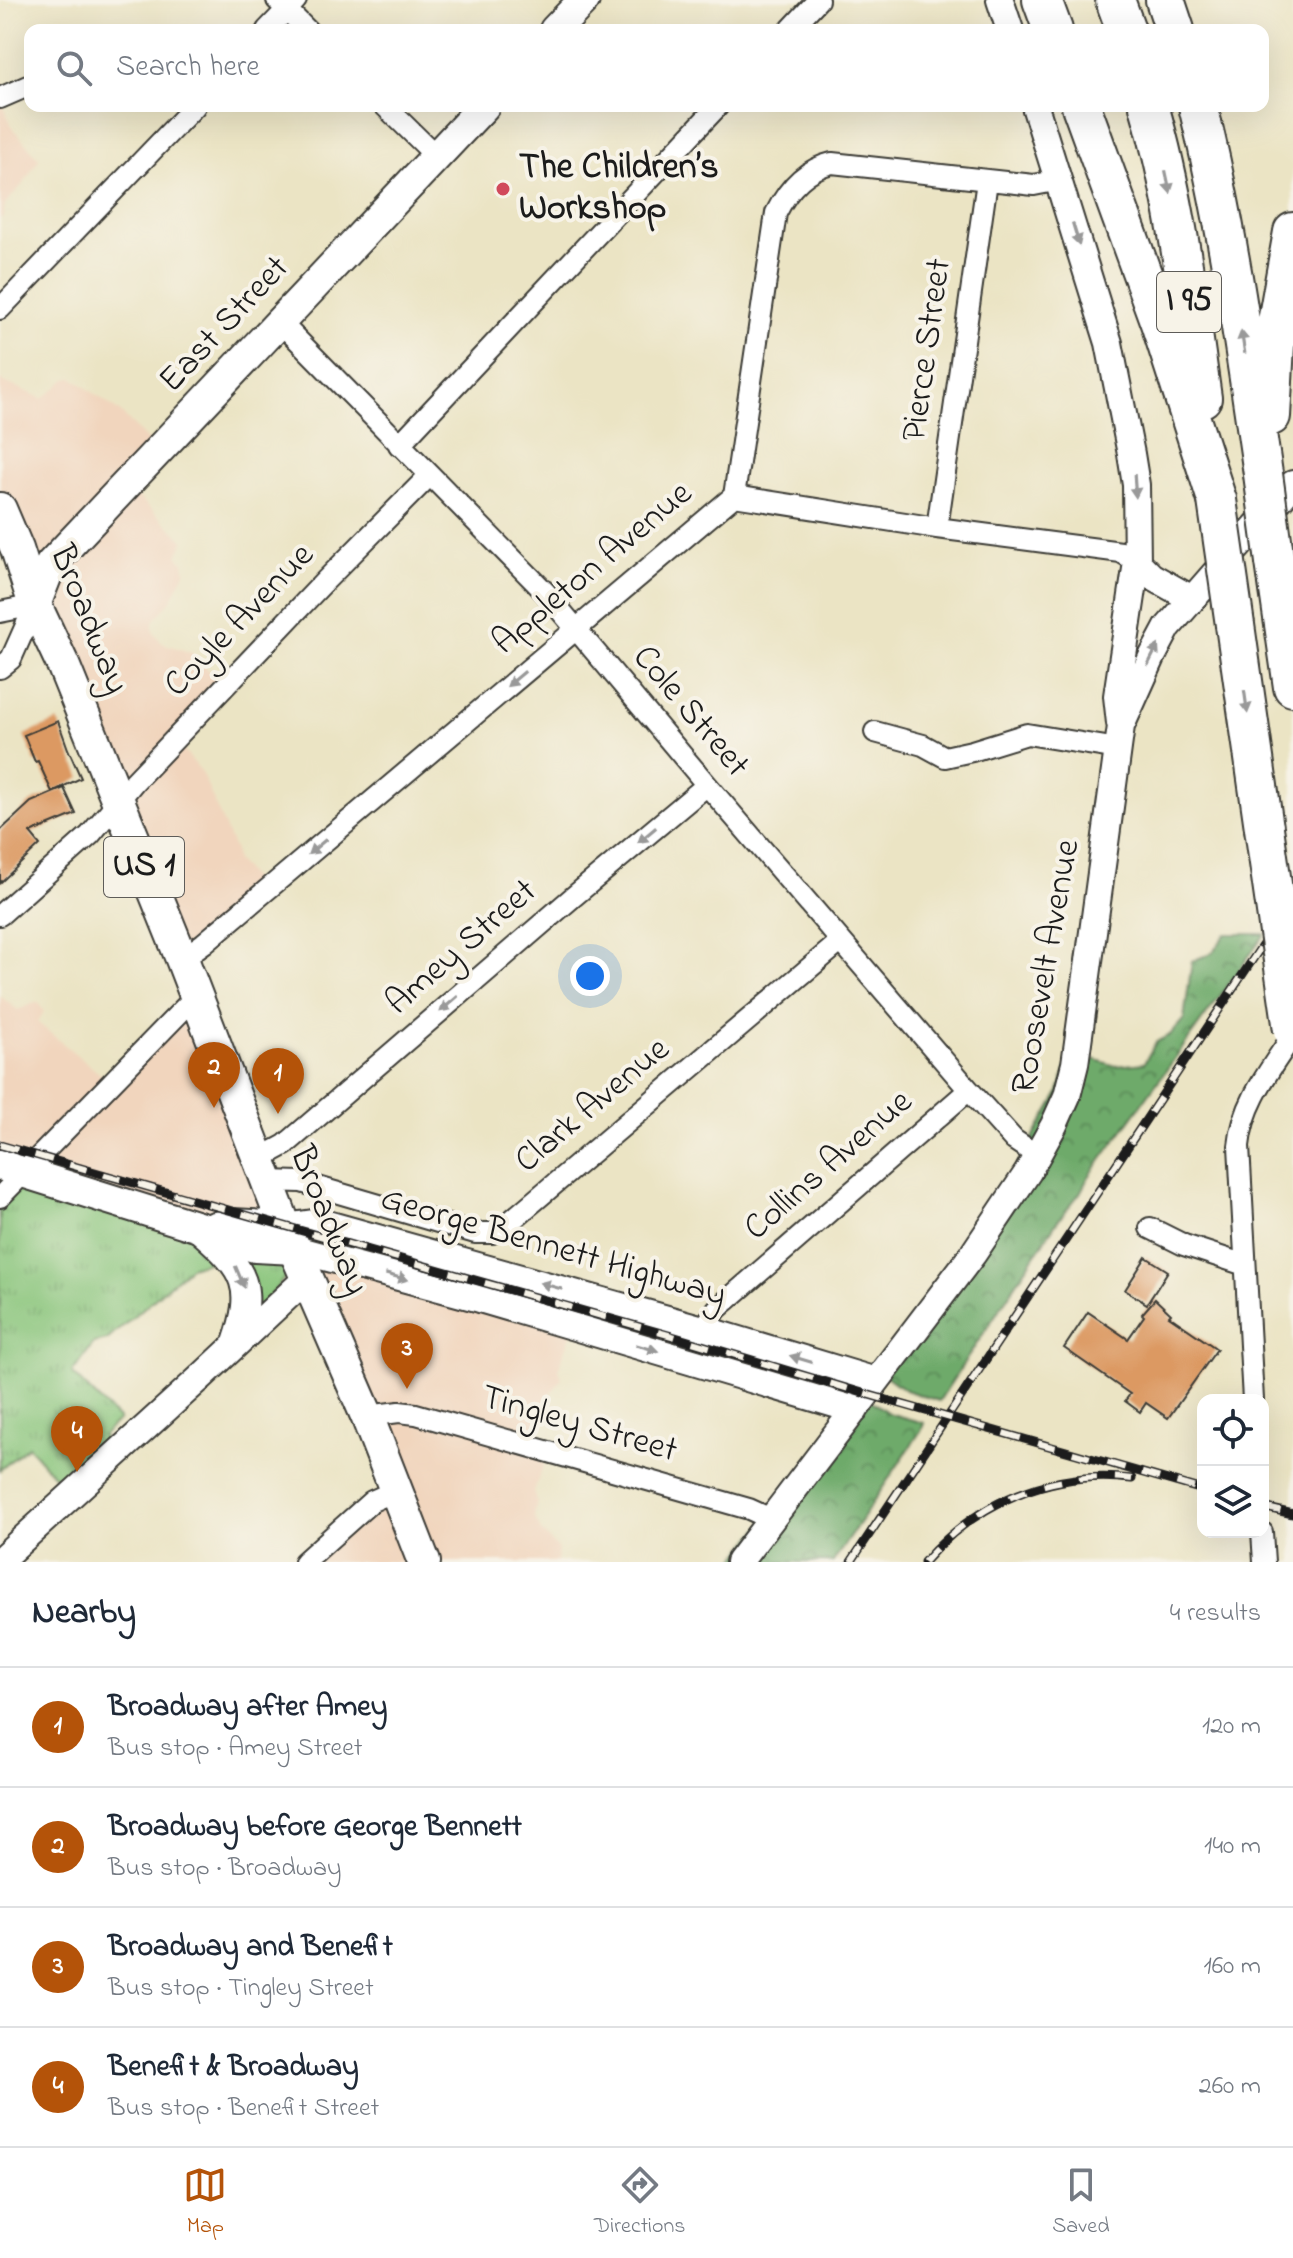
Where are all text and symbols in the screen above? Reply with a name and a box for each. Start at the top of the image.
search box [24,24,1269,112]
icon: search [52,46,96,90]
text: Search here [116,46,260,90]
place label: The Children’s Workshop [519,142,719,236]
one-way arrow [1162,169,1175,194]
marker: The Children’s Workshop [494,180,512,198]
one-way arrow [1070,222,1083,246]
street label: East Street [147,244,303,406]
street label: Pierce Street [889,255,967,445]
road number: I 95 [1157,272,1221,332]
one-way arrow [1236,329,1248,354]
street label: Appleton Avenue [481,469,706,669]
one-way arrow [1129,474,1142,499]
street label: Coyle Avenue [152,531,328,710]
street label: Broadway [34,536,142,703]
street label: Cole Street [618,634,762,790]
one-way arrow [1146,644,1160,667]
one-way arrow [506,670,526,687]
one-way arrow [1240,690,1253,715]
one-way arrow [637,826,657,843]
street label: Roosevelt Avenue [999,835,1096,1098]
road number: US 1 [104,837,184,897]
one-way arrow [307,838,327,855]
street label: Amey Street [374,867,550,1029]
your location [570,956,610,996]
one-way arrow [439,994,458,1012]
street label: Clark Avenue [504,1024,683,1187]
pin: 2 [188,1042,240,1108]
pin: 1 [252,1048,304,1114]
street label: Collins Avenue [733,1077,926,1254]
street label: Broadway [274,1137,382,1304]
street label: George Bennett Highway [374,1173,732,1323]
one-way arrow [234,1265,247,1289]
one-way arrow [386,1271,410,1284]
one-way arrow [539,1280,564,1292]
pin: 3 [381,1323,433,1389]
one-way arrow [636,1342,660,1355]
one-way arrow [789,1352,813,1365]
street label: Tingley Street [475,1372,683,1478]
map controls [1197,1394,1269,1538]
button: locate [1197,1394,1269,1466]
pin: 4 [51,1406,103,1472]
button: layers [1197,1466,1269,1538]
text: Nearby [32,1589,136,1639]
text: 4 results [1170,1595,1261,1633]
text: Broadway after Amey [108,1686,387,1730]
text: 1 [54,1708,62,1746]
text: 120 m [1202,1708,1261,1746]
text: Bus stop · Amey Street [108,1730,363,1768]
text: Broadway before George Bennett [108,1806,522,1850]
text: 2 [52,1828,64,1866]
text: 140 m [1204,1828,1261,1866]
text: Bus stop · Broadway [108,1850,341,1888]
text: Broadway and Benefit [108,1926,393,1970]
text: 3 [53,1948,63,1986]
text: 160 m [1203,1948,1261,1986]
text: Bus stop · Tingley Street [108,1970,374,2008]
text: Benefit & Broadway [108,2046,359,2090]
text: 4 [53,2068,63,2106]
text: 260 m [1199,2068,1261,2106]
text: Bus stop · Benefit Street [108,2090,379,2128]
tab: Map [183,2163,227,2243]
tab: Directions [594,2163,685,2243]
tab: Saved [1052,2163,1110,2243]

